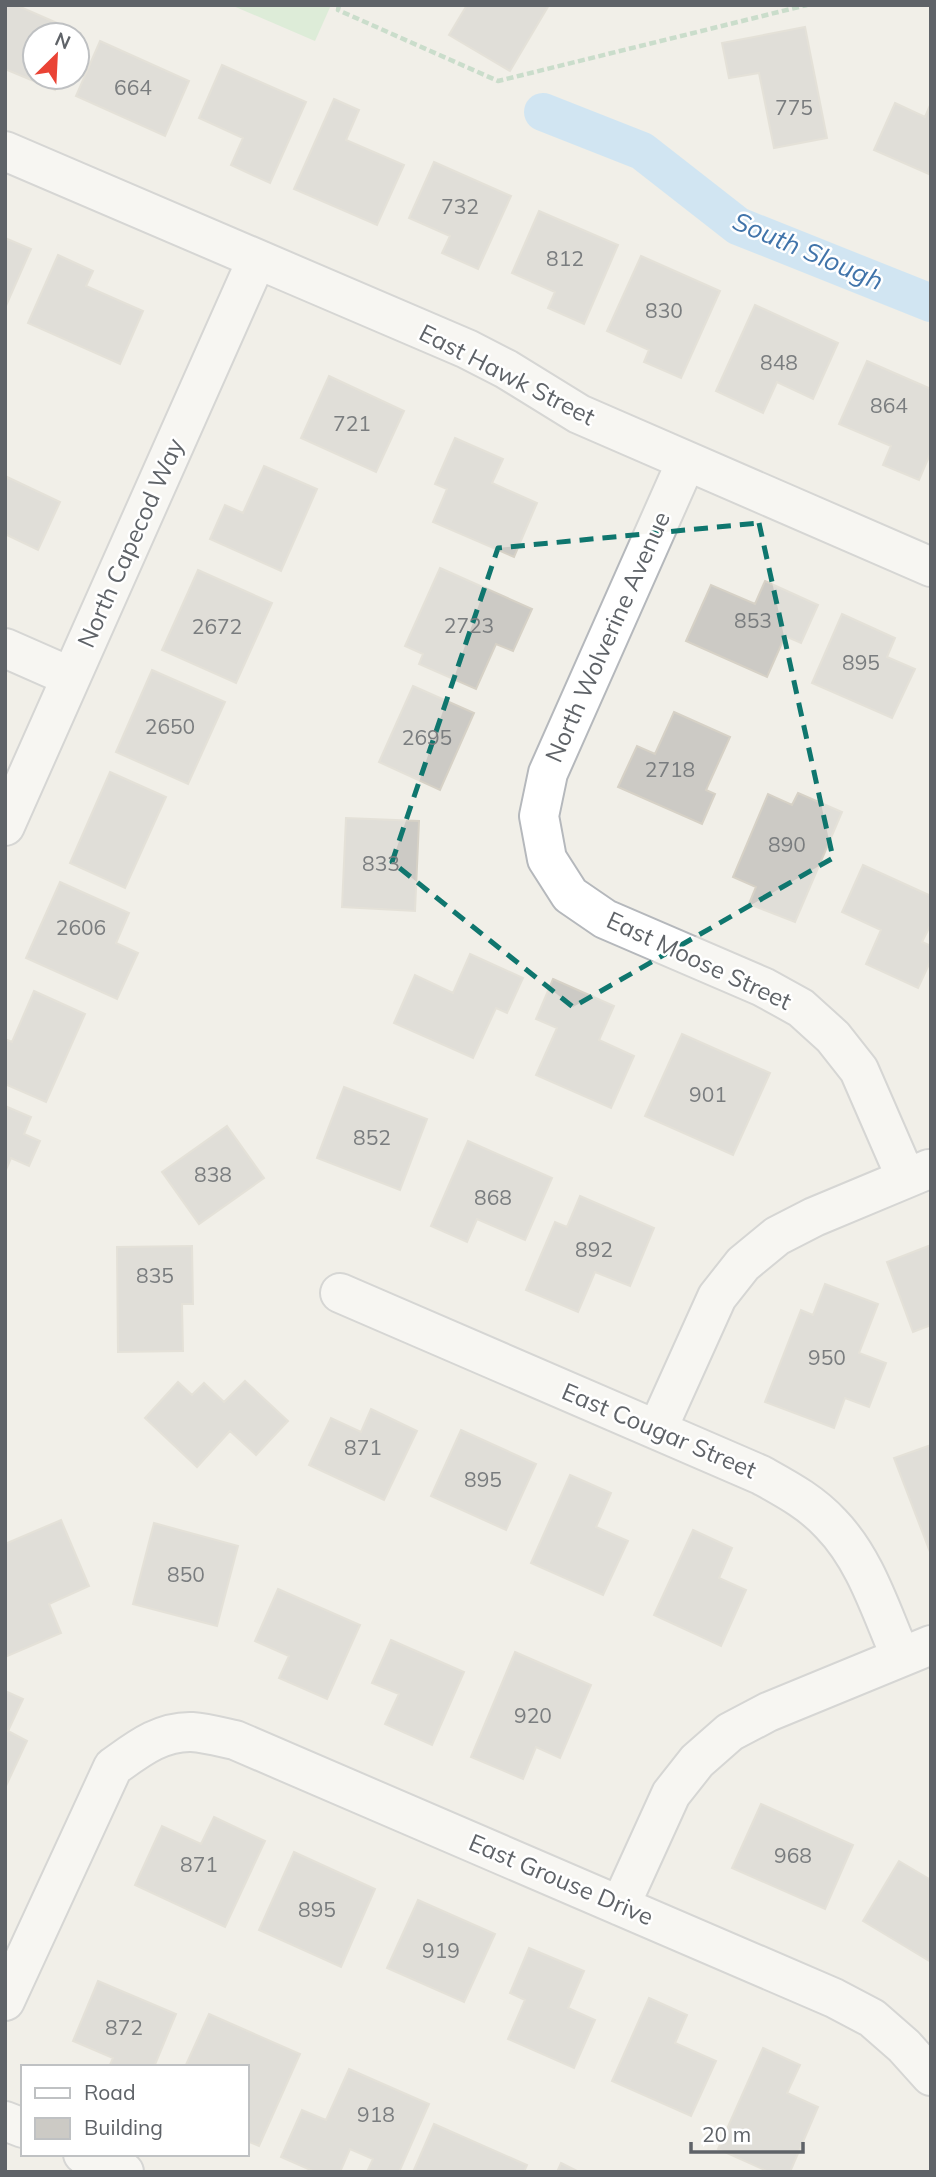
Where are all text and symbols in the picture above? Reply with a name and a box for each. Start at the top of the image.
north arrow [21,21,91,91]
text: N [51,27,74,54]
house number: 664 [114,74,152,100]
house number: 775 [775,94,813,120]
house number: 732 [441,193,479,219]
water label: South Slough [728,204,888,297]
house number: 812 [546,245,584,271]
house number: 830 [645,297,683,323]
street label: East Hawk Street [415,317,600,431]
house number: 848 [760,349,798,375]
house number: 864 [870,392,908,418]
house number: 721 [333,410,371,436]
street label: North Capecod Way [70,433,190,652]
street label: North Wolverine Avenue [538,507,676,767]
house number: 853 [734,607,772,633]
house number: 2723 [444,612,494,638]
house number: 2672 [192,613,242,639]
house number: 895 [842,649,880,675]
house number: 2650 [145,713,195,739]
house number: 2695 [402,724,452,750]
house number: 2718 [645,756,695,782]
house number: 890 [768,831,806,857]
house number: 833 [362,850,400,876]
street label: East Moose Street [602,904,797,1016]
house number: 2606 [56,914,106,940]
house number: 901 [689,1081,727,1107]
house number: 852 [353,1124,391,1150]
house number: 838 [194,1161,232,1187]
house number: 868 [474,1184,512,1210]
house number: 892 [575,1236,613,1262]
house number: 835 [136,1262,174,1288]
house number: 950 [808,1344,846,1370]
street label: East Cougar Street [558,1376,761,1485]
house number: 871 [344,1434,382,1460]
house number: 895 [464,1466,502,1492]
house number: 850 [167,1561,205,1587]
house number: 920 [514,1702,552,1728]
street label: East Grouse Drive [465,1827,658,1931]
house number: 968 [774,1842,812,1868]
house number: 871 [180,1851,218,1877]
house number: 895 [298,1896,336,1922]
house number: 919 [422,1937,460,1963]
house number: 872 [105,2014,143,2040]
legend [21,2065,248,2156]
text: Road [84,2079,135,2105]
house number: 918 [357,2101,395,2127]
scale bar [691,2110,803,2154]
text: Building [84,2114,163,2140]
text: 20 m [702,2121,751,2147]

